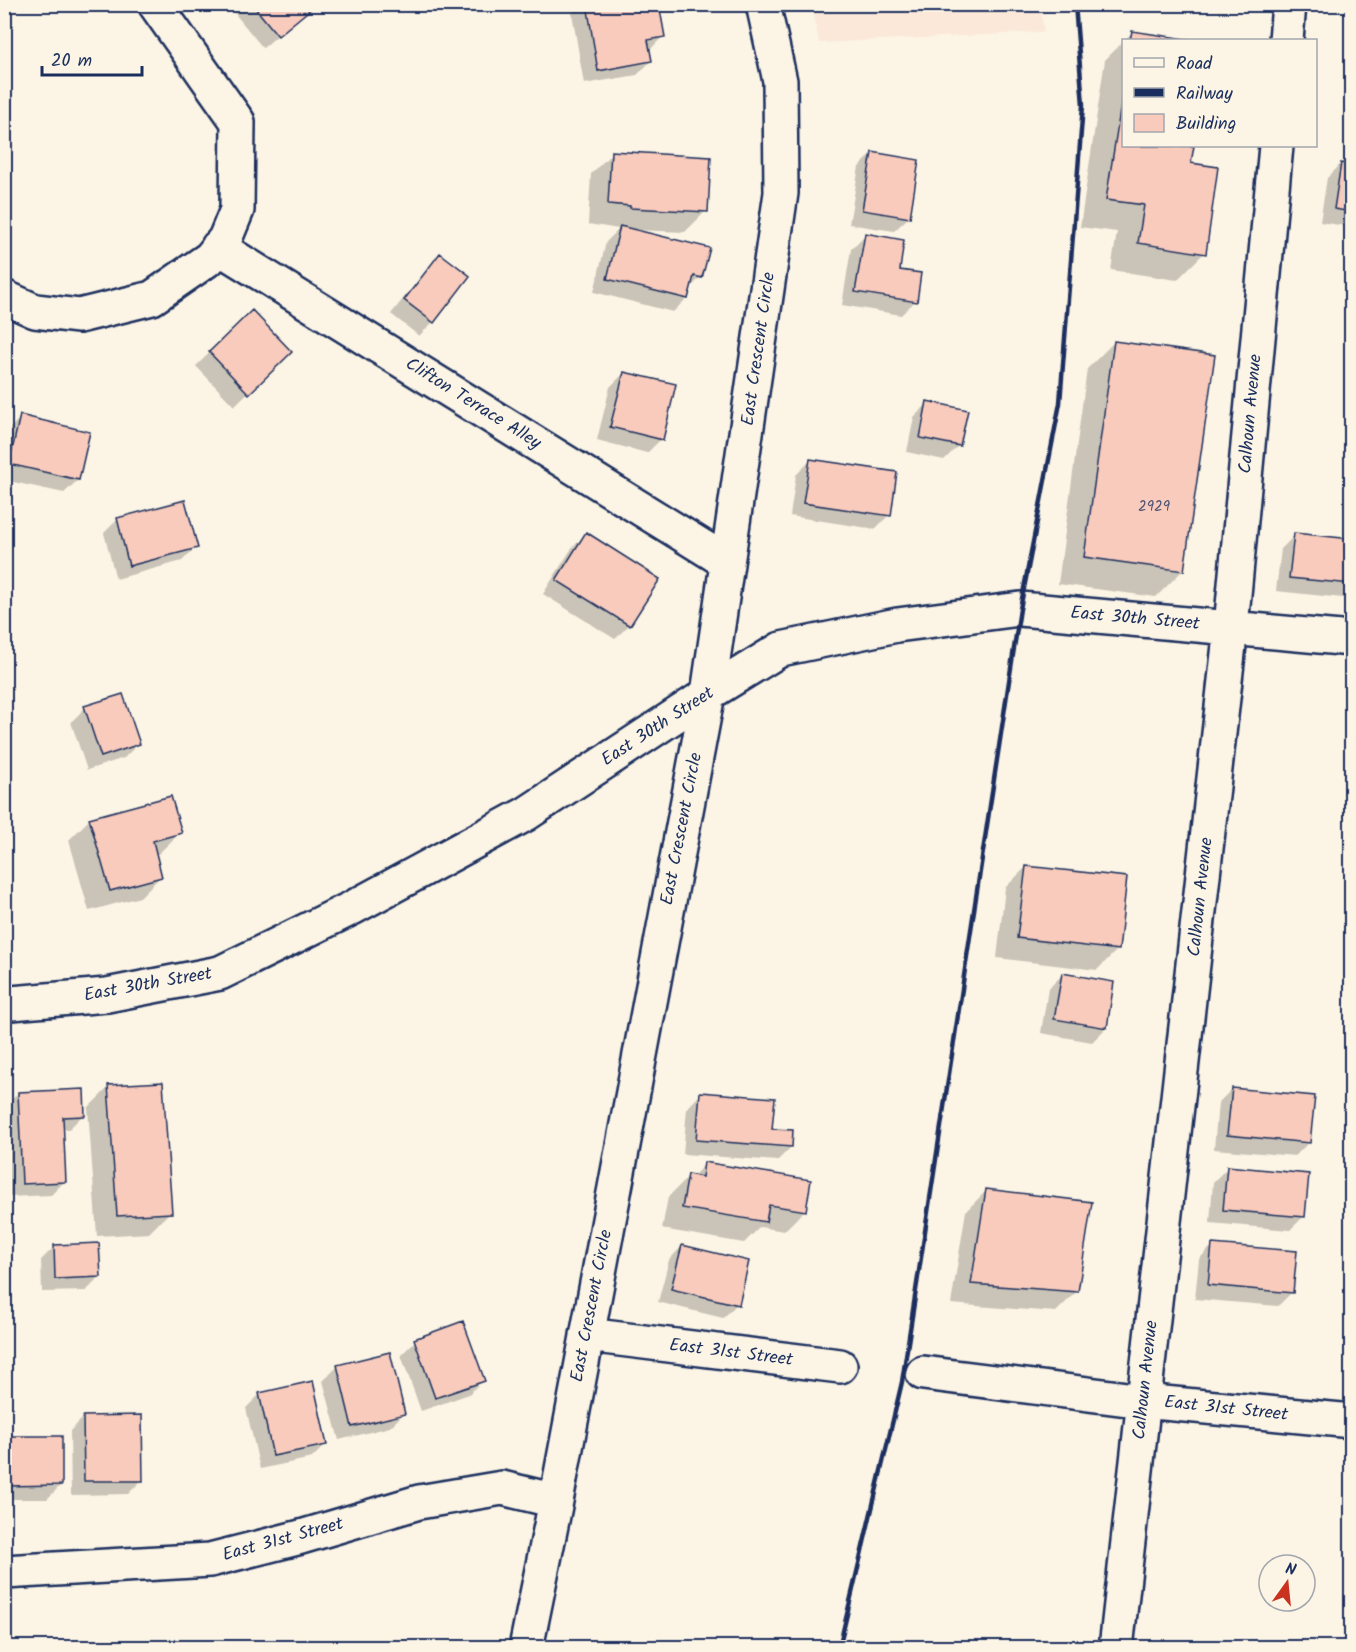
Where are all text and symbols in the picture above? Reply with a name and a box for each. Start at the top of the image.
scale bar [42,39,142,77]
legend [1122,39,1317,147]
text: 20 m [51,47,92,76]
text: Road [1176,50,1213,79]
text: Railway [1176,80,1233,109]
text: Building [1176,110,1236,139]
street label: East Crescent Circle [734,270,784,428]
street label: Clifton Terrace Alley [399,350,547,458]
street label: Calhoun Avenue [1231,353,1271,475]
house number: 2929 [1138,495,1171,519]
street label: East 30th Street [1069,599,1202,639]
street label: East 30th Street [596,679,721,774]
street label: East Crescent Circle [653,750,711,908]
street label: Calhoun Avenue [1180,836,1222,958]
street label: East 30th Street [82,959,215,1011]
street label: East Crescent Circle [563,1227,621,1385]
street label: Calhoun Avenue [1125,1319,1167,1441]
street label: East 31st Street [668,1331,795,1375]
street label: East 31st Street [1163,1388,1290,1430]
street label: East 31st Street [219,1510,348,1570]
north arrow [1257,1553,1317,1613]
text: N [1282,1557,1299,1583]

